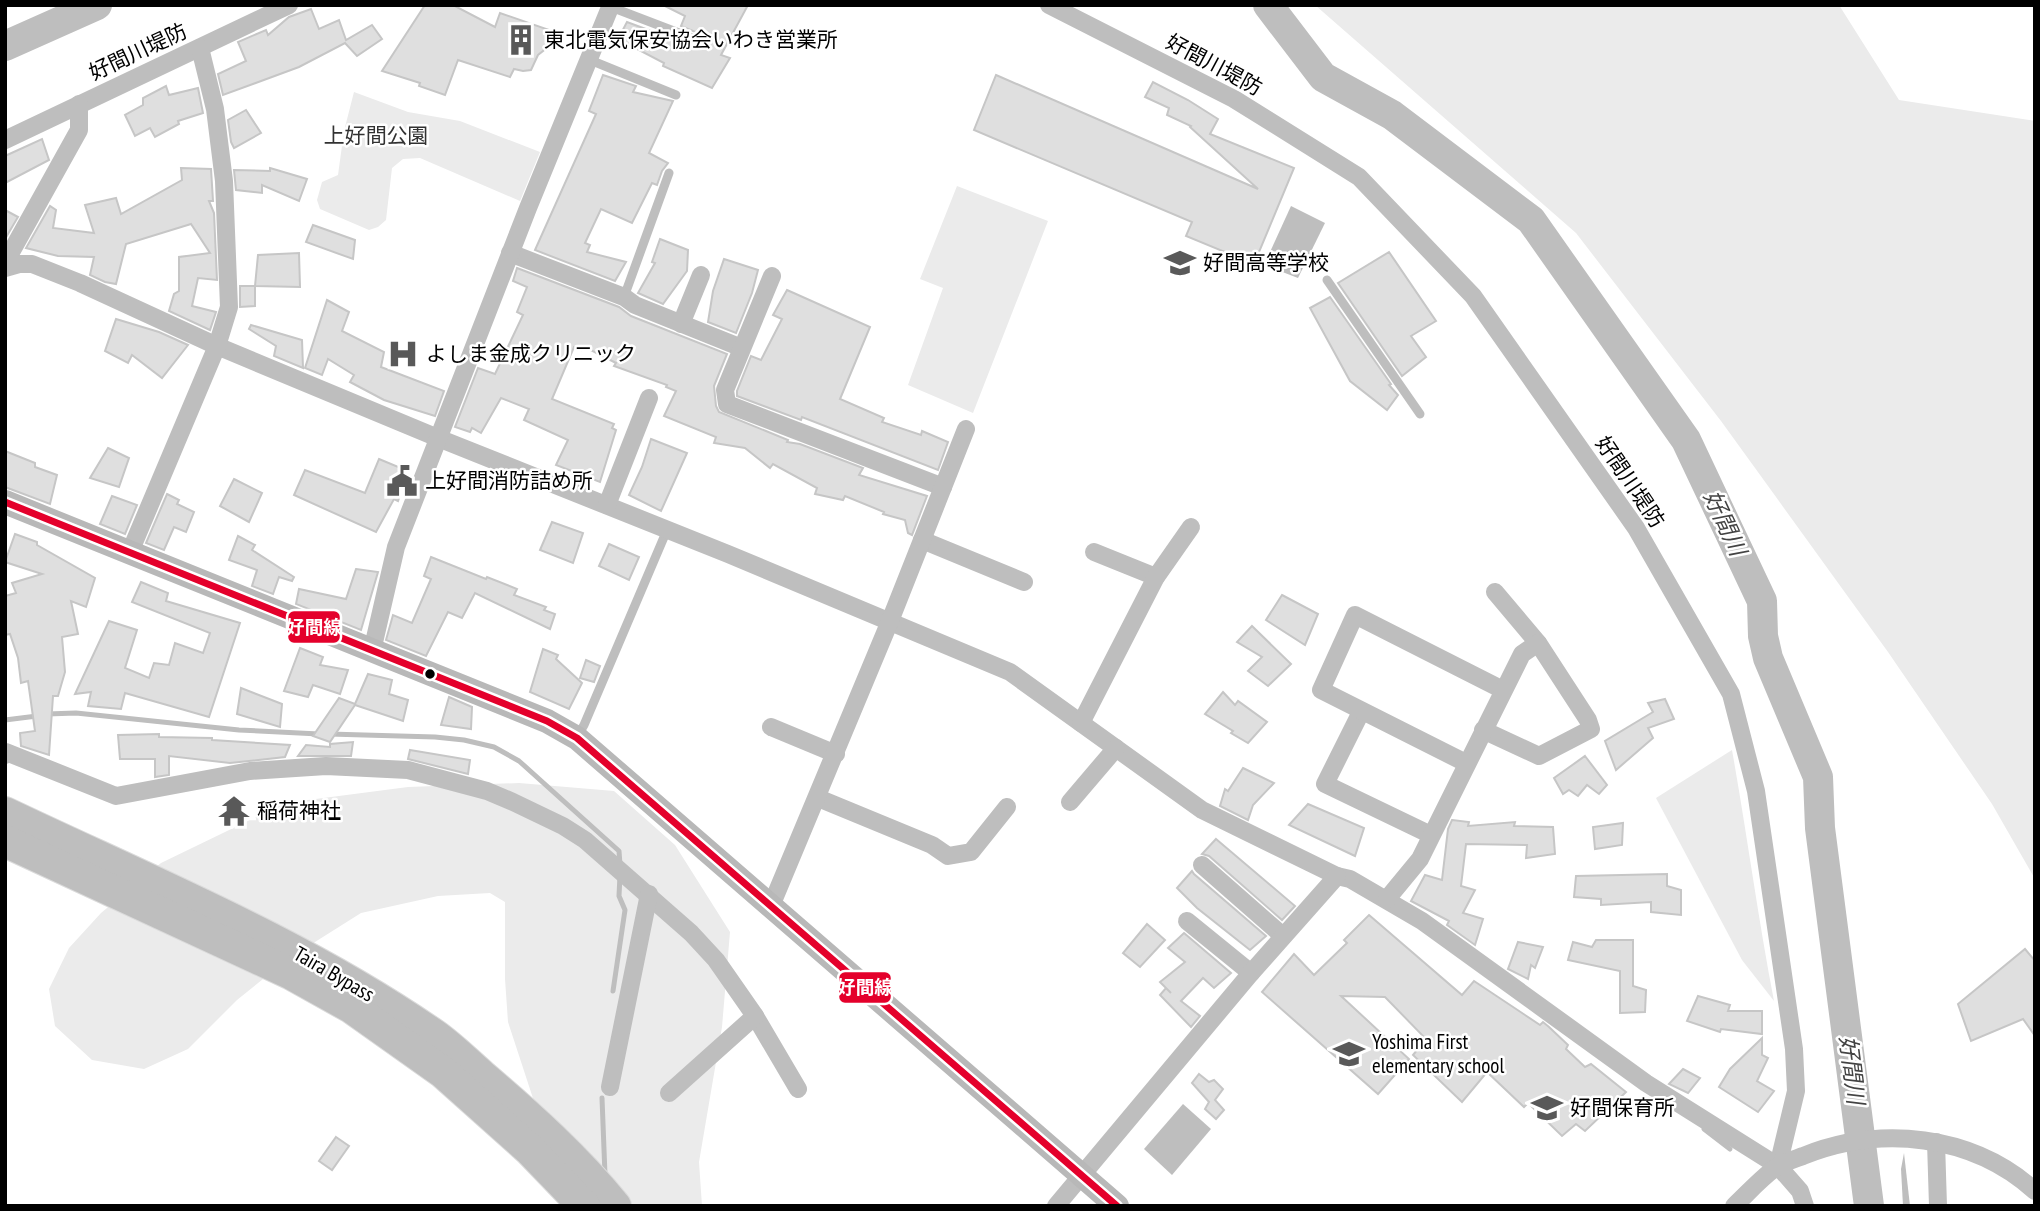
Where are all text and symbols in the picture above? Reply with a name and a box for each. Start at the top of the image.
street label: 好間川堤防 [85,17,191,86]
building icon: 東北電気保安協会いわき営業所 [504,23,538,57]
place label: 東北電気保安協会いわき営業所 [544,26,838,53]
street label: 好間川堤防 [1162,28,1267,101]
park label: 上好間公園 [324,122,429,149]
school or university icon: 好間高等学校 [1163,246,1197,280]
place label: 好間高等学校 [1203,249,1329,276]
hospital icon: よしま金成クリニック [386,337,420,371]
place label: よしま金成クリニック [426,340,636,367]
street label: 好間川堤防 [1590,431,1671,533]
public building icon: 上好間消防詰め所 [385,464,419,498]
place label: 上好間消防詰め所 [425,467,593,494]
water label: 好間川 [1698,485,1754,563]
line badge: 好間線 [287,610,341,644]
text: 好間線 [285,615,343,639]
unlabelled marker [423,667,437,681]
temple icon: 稲荷神社 [217,794,251,828]
place label: 稲荷神社 [257,797,341,824]
street label: Taira Bypass [289,940,379,1007]
line badge: 好間線 [838,971,892,1004]
text: 好間線 [836,975,894,999]
place label: Yoshima First elementary school [1372,1028,1504,1079]
water label: 好間川 [1834,1034,1871,1109]
school or university icon: Yoshima First elementary school [1332,1037,1366,1071]
school or university icon: 好間保育所 [1530,1091,1564,1125]
place label: 好間保育所 [1570,1094,1675,1121]

